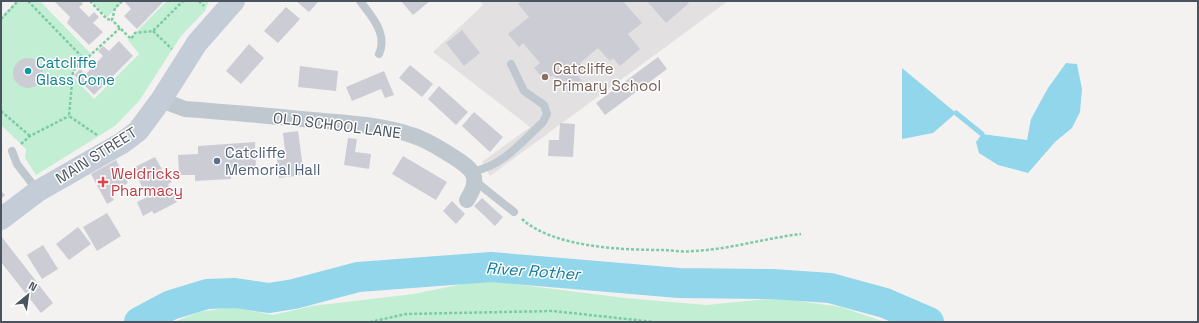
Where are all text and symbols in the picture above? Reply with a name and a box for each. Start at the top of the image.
place label: Catcliffe Glass Cone [36,53,115,89]
place label: Catcliffe Primary School [553,59,661,95]
marker: Catcliffe Glass Cone [23,66,33,76]
marker: Catcliffe Primary School [540,72,550,82]
street label: OLD SCHOOL LANE [272,108,402,142]
street label: MAIN STREET [52,122,140,188]
place label: Catcliffe Memorial Hall [225,143,320,179]
marker: Catcliffe Memorial Hall [212,156,222,166]
place label: Weldricks Pharmacy [111,164,183,200]
marker: Weldricks Pharmacy [98,177,108,187]
water label: River Rother [485,257,583,285]
north arrow [8,275,48,315]
text: N [26,278,39,294]

